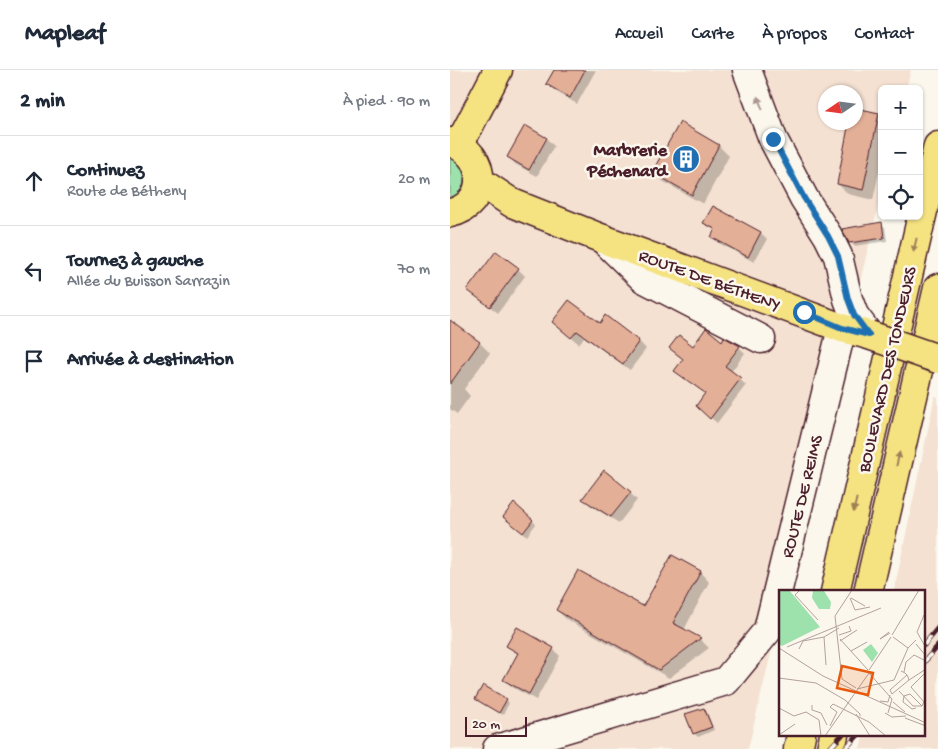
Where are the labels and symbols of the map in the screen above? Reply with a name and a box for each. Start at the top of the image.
north arrow [818,85,863,130]
one-way arrow [756,96,763,111]
route end [762,128,785,151]
place label: Marbrerie Péchenard [586,141,669,183]
building icon: Marbrerie Péchenard [671,144,701,174]
one-way arrow [911,237,919,252]
street label: ROUTE DE BÉTHENY [635,246,783,317]
street label: BOULEVARD DES TONDEURS [854,264,922,475]
route start [793,301,816,324]
street label: ROUTE DE REIMS [778,432,829,560]
one-way arrow [894,451,902,466]
one-way arrow [851,498,859,513]
inset map [779,590,926,736]
scale bar [465,714,528,737]

